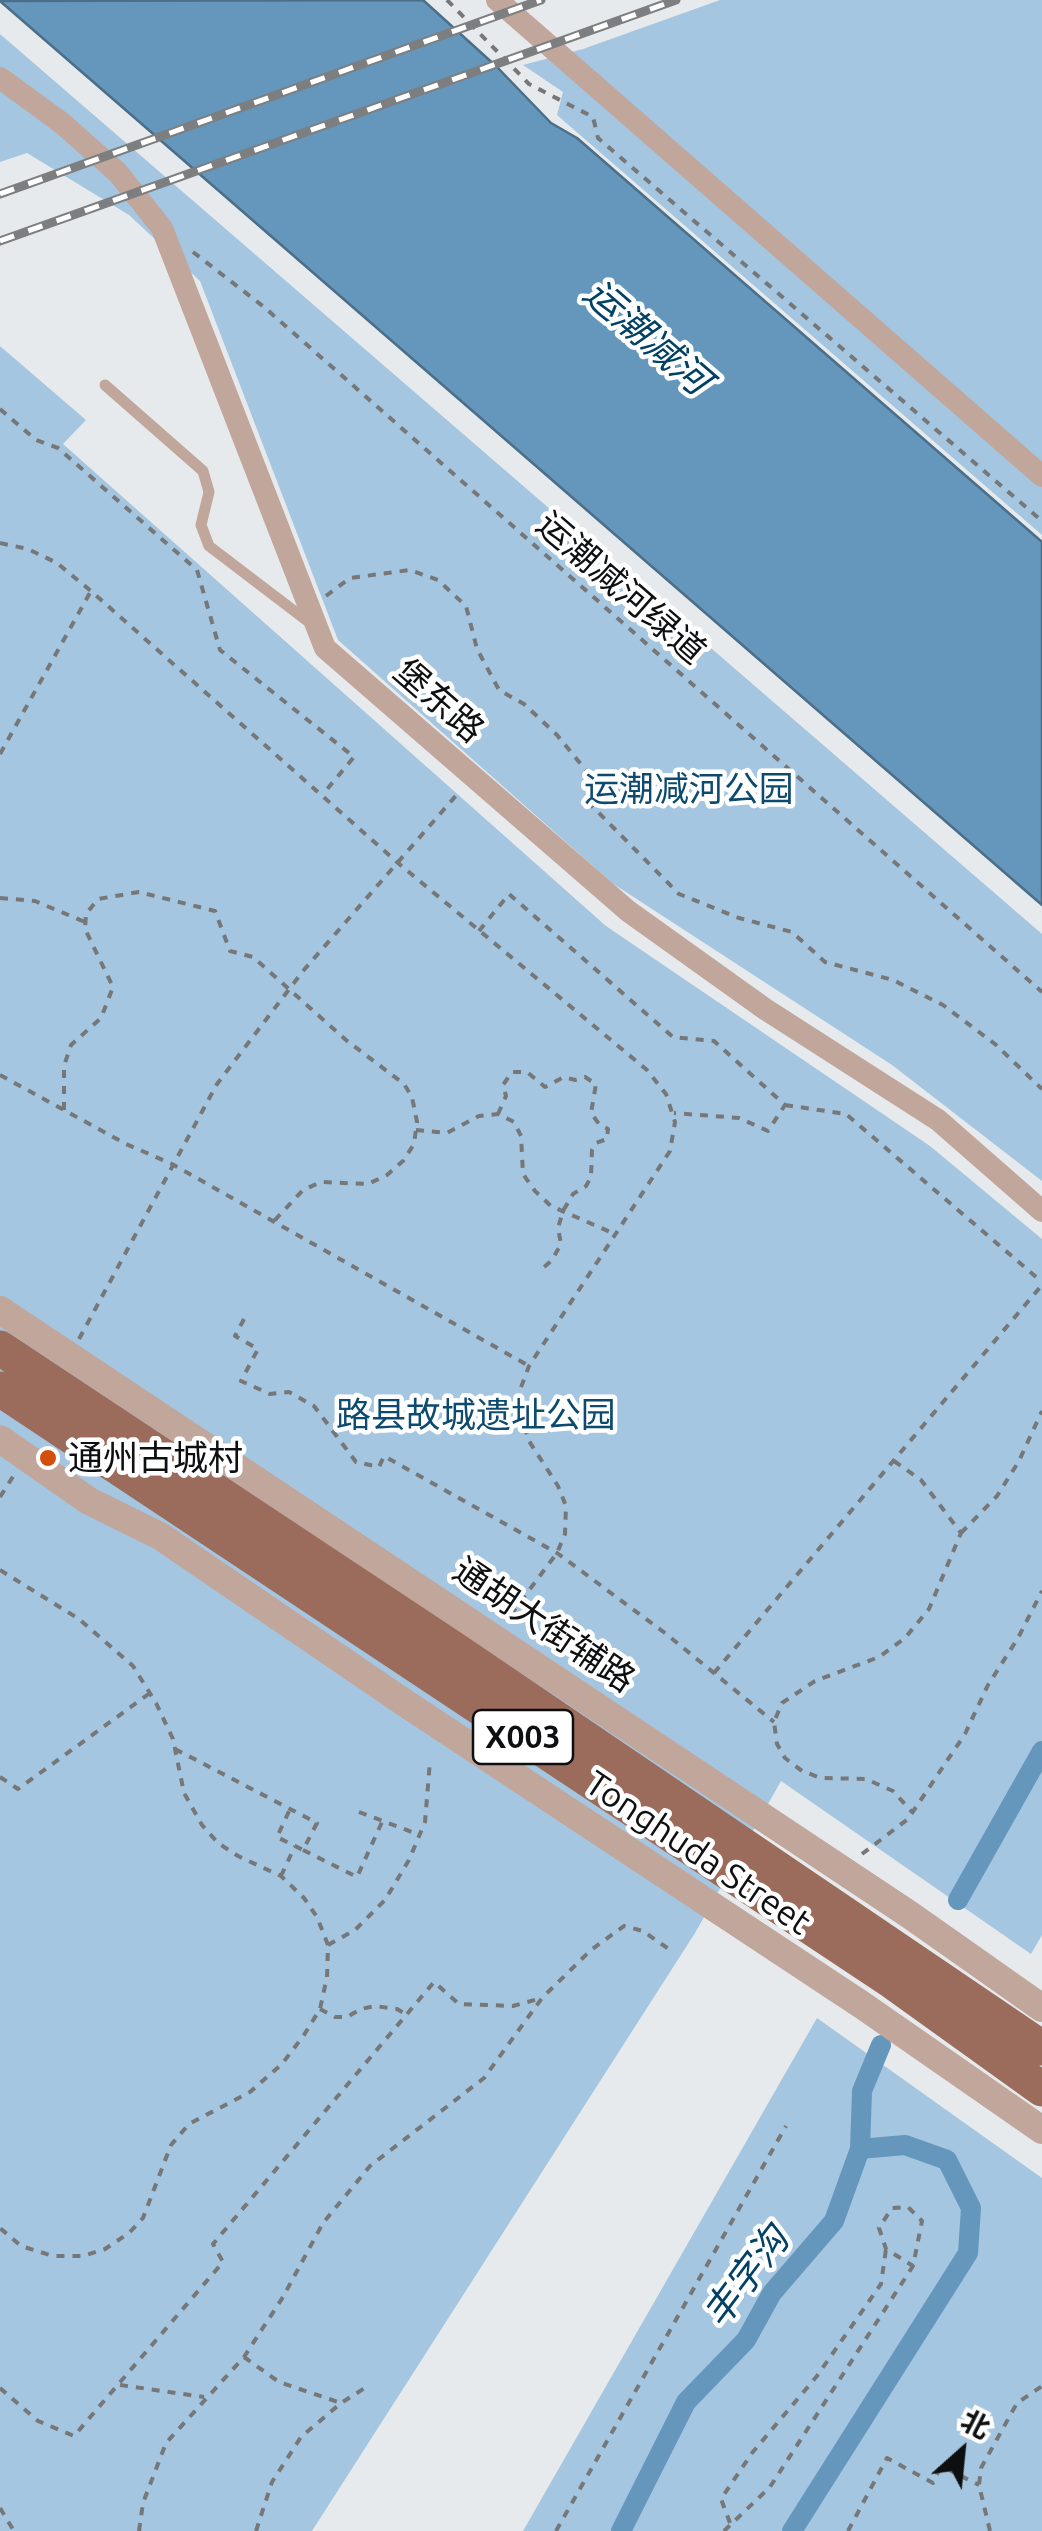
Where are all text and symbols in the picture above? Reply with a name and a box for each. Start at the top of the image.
water label: 运潮减河 [575,270,719,404]
street label: 运潮减河绿道 [528,503,714,673]
street label: 堡东路 [386,651,492,751]
park label: 运潮减河公园 [584,768,794,810]
park label: 路县故城遗址公园 [336,1394,616,1436]
place label: 通州古城村 [68,1437,243,1479]
marker: 通州古城村 [37,1447,59,1469]
street label: 通胡大街辅路 [445,1549,643,1701]
road number: X003 [473,1710,573,1764]
street label: Tonghuda Street [577,1762,819,1944]
water label: 丰字沟 [693,2218,799,2336]
north arrow [912,2401,1012,2501]
text: 北 [956,2404,995,2444]

